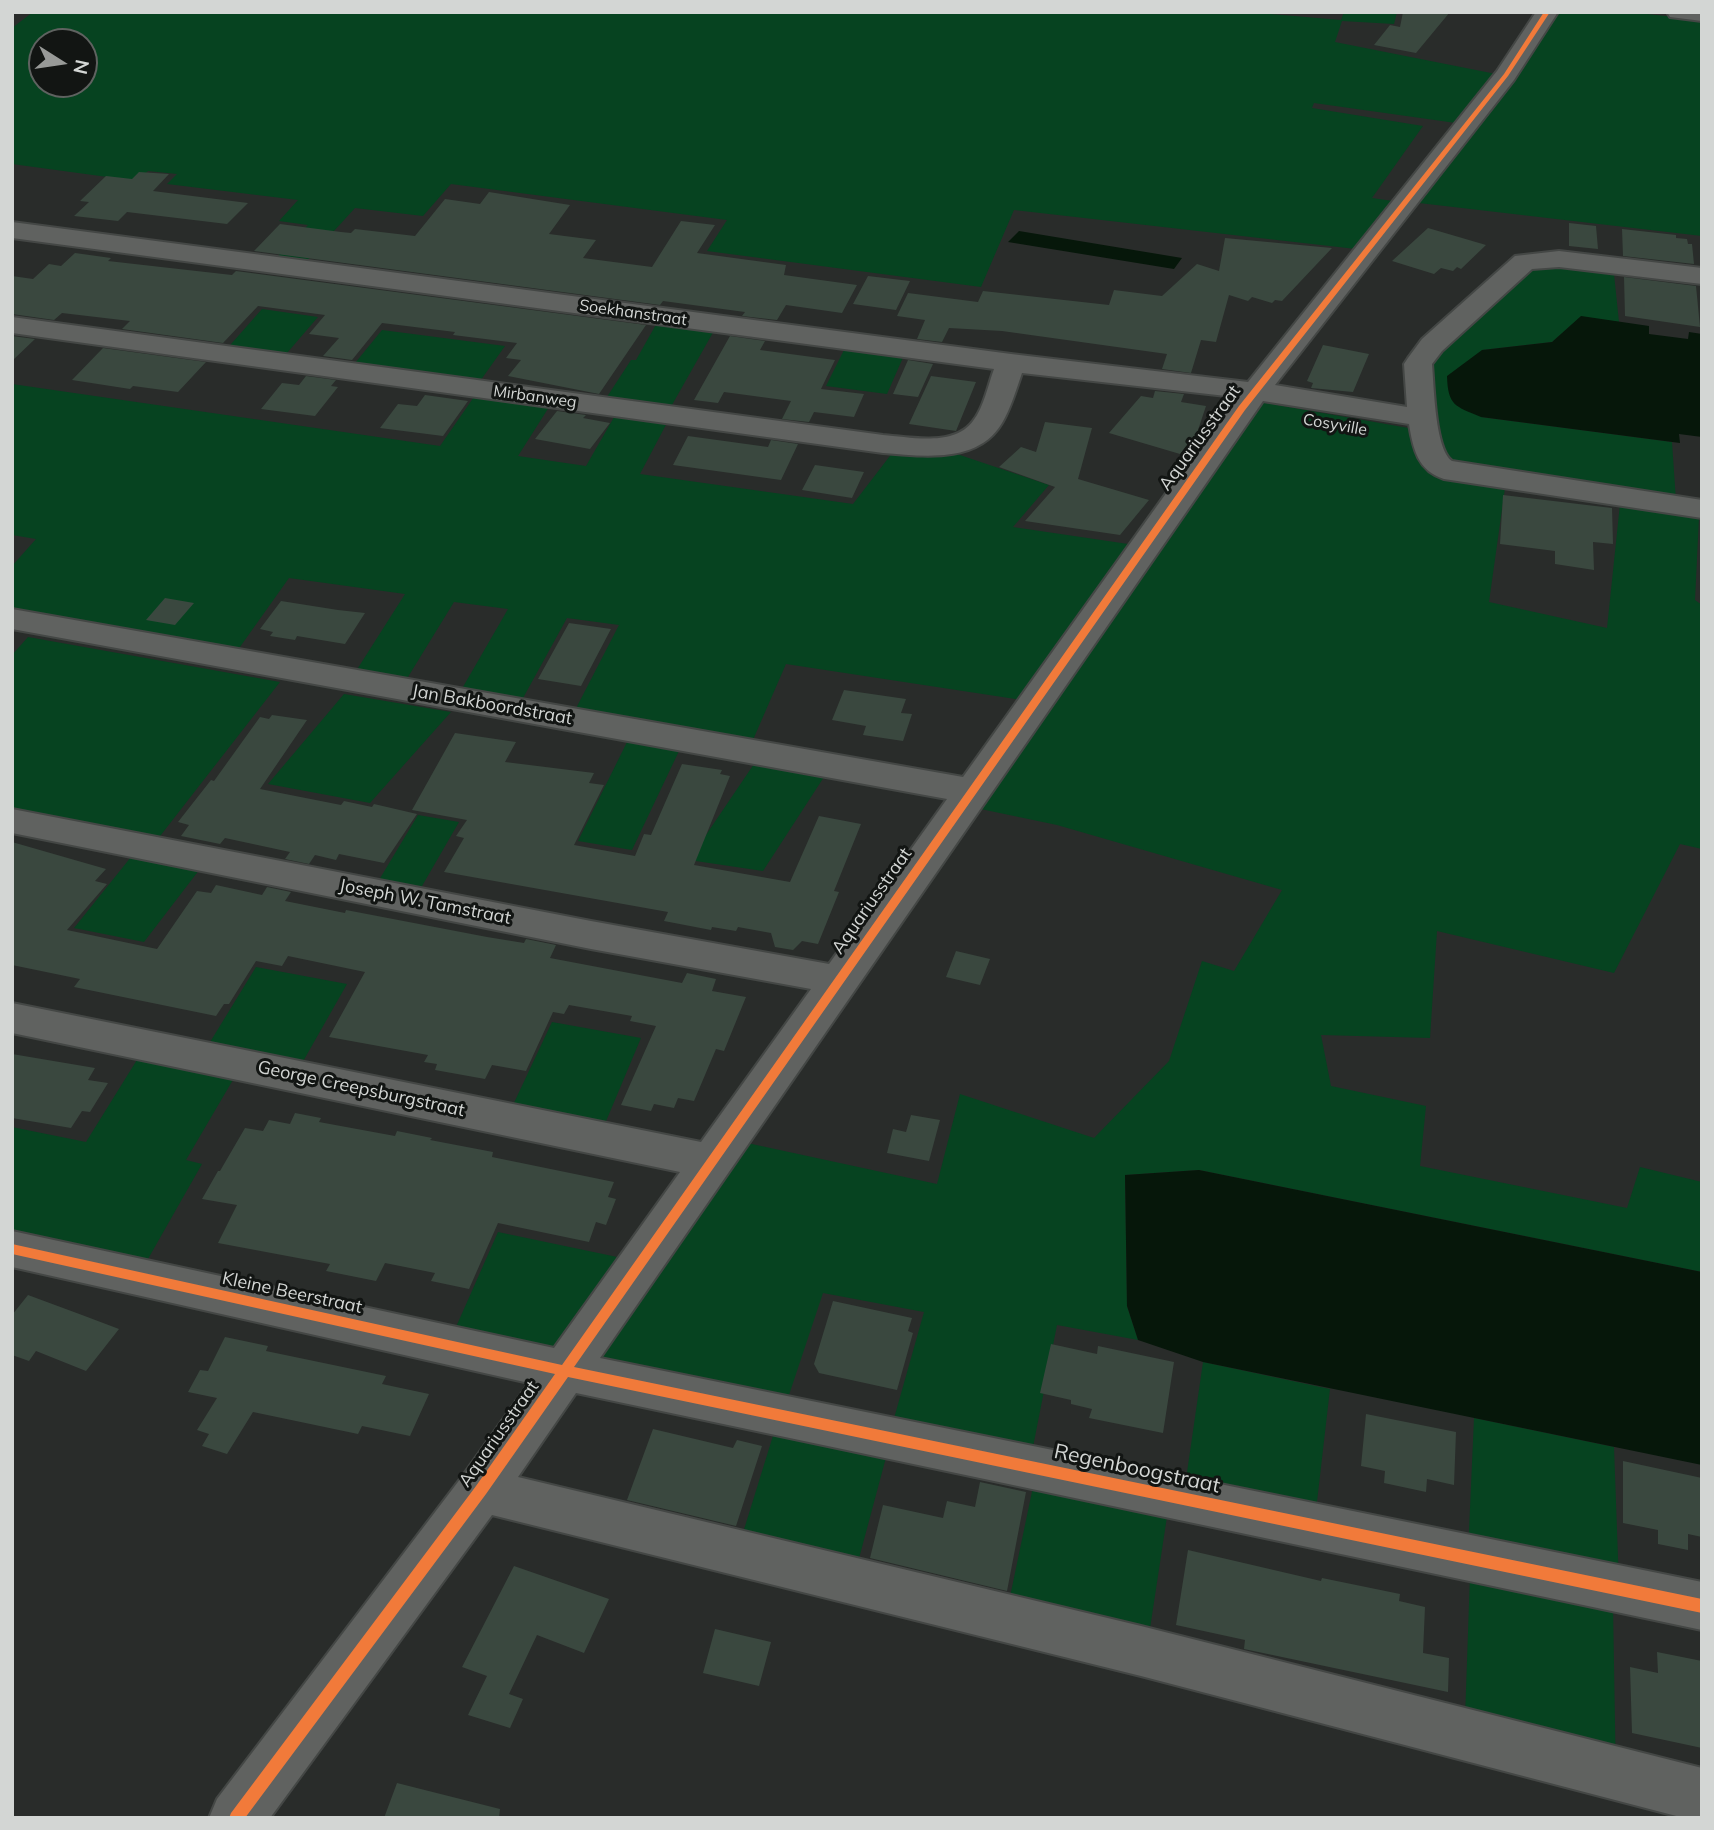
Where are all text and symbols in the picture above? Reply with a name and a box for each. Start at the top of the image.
north arrow [28,28,98,98]
text: N [68,57,95,76]
street label: Soekhanstraat [578,296,688,330]
street label: Aquariusstraat [1155,381,1245,495]
street label: Mirbanweg [492,382,578,412]
street label: Cosyville [1302,410,1368,440]
street label: Jan Bakboordstraat [410,680,574,730]
street label: Aquariusstraat [827,844,917,958]
street label: Joseph W. Tamstraat [337,875,513,929]
street label: George Creepsburgstraat [256,1057,466,1121]
street label: Kleine Beerstraat [220,1268,364,1318]
street label: Aquariusstraat [454,1377,544,1491]
street label: Regenboogstraat [1052,1439,1222,1499]

